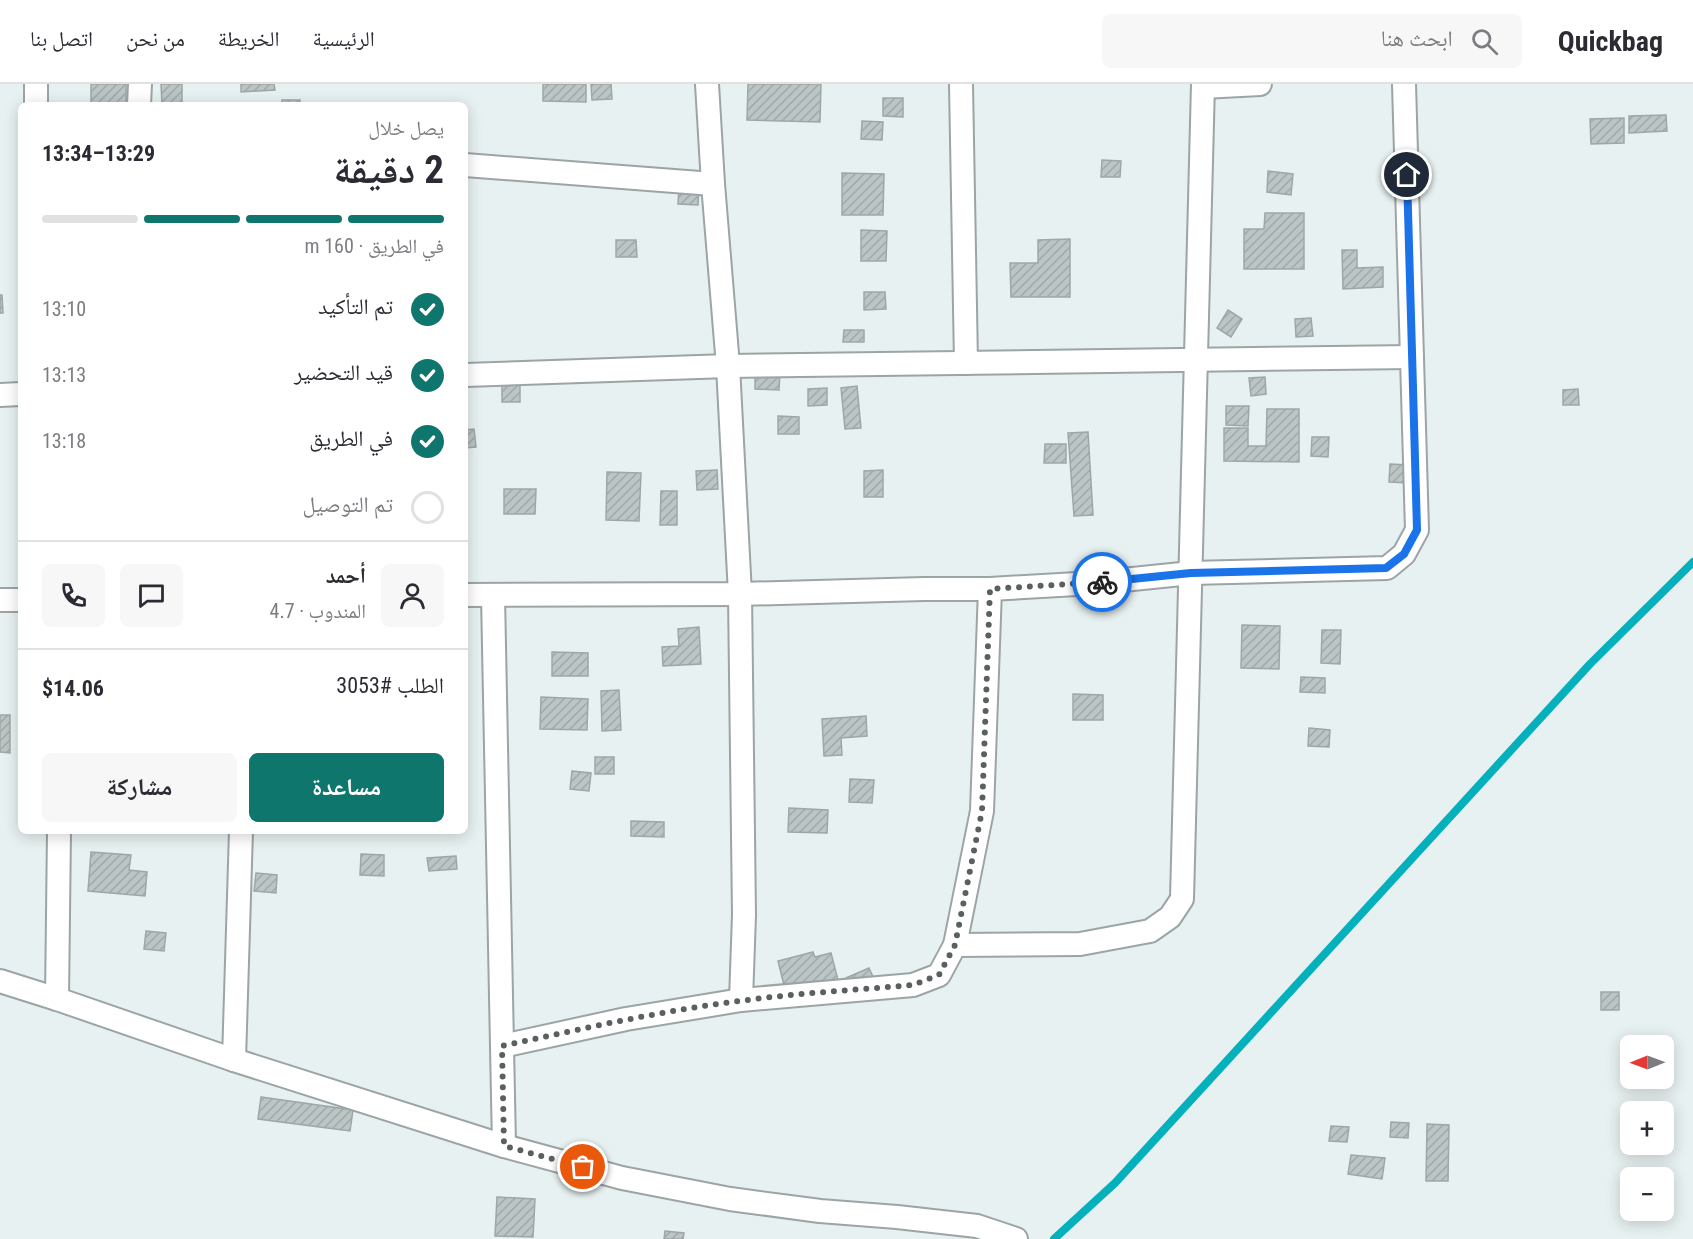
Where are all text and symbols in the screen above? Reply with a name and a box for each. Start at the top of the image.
search box [1102,14,1522,68]
icon: search [1468,25,1501,58]
text: Quickbag [1558,25,1663,58]
text: ابحث هنا [1381,26,1453,51]
text: اتصل بنا [30,27,93,51]
text: من نحن [126,27,185,51]
text: الخريطة [218,27,280,51]
text: الرئيسية [313,27,375,51]
text: يصل خلال [368,116,444,140]
text: 13:29–13:34 [42,141,155,166]
text: 2 دقيقة [333,147,444,193]
pin [1381,149,1432,200]
icon: home [1390,158,1423,191]
text: في الطريق · 160 m [305,234,444,258]
icon: check [411,293,444,326]
text: تم التأكيد [318,294,393,319]
text: 13:10 [42,297,86,321]
icon: check [411,359,444,392]
text: قيد التحضير [294,360,393,385]
text: 13:13 [42,363,86,387]
icon: check [411,425,444,458]
text: في الطريق [309,426,393,451]
text: 13:18 [42,429,86,453]
text: تم التوصيل [302,492,393,517]
courier [1072,552,1132,612]
text: أحمد [326,563,366,588]
button: phone [42,564,105,627]
button: chat [120,564,183,627]
button: person [381,564,444,627]
icon: bike [1086,566,1119,599]
text: المندوب · 4.7 [270,599,366,623]
text: الطلب #3053 [336,673,444,698]
text: $14.06 [42,676,104,701]
button: مشاركة [42,753,237,822]
button: مساعدة [249,753,444,822]
north arrow [1620,1035,1674,1089]
map controls [1620,1035,1674,1221]
button: + [1620,1101,1674,1155]
pin [557,1141,608,1192]
icon: bag [566,1150,599,1183]
button: − [1620,1167,1674,1221]

